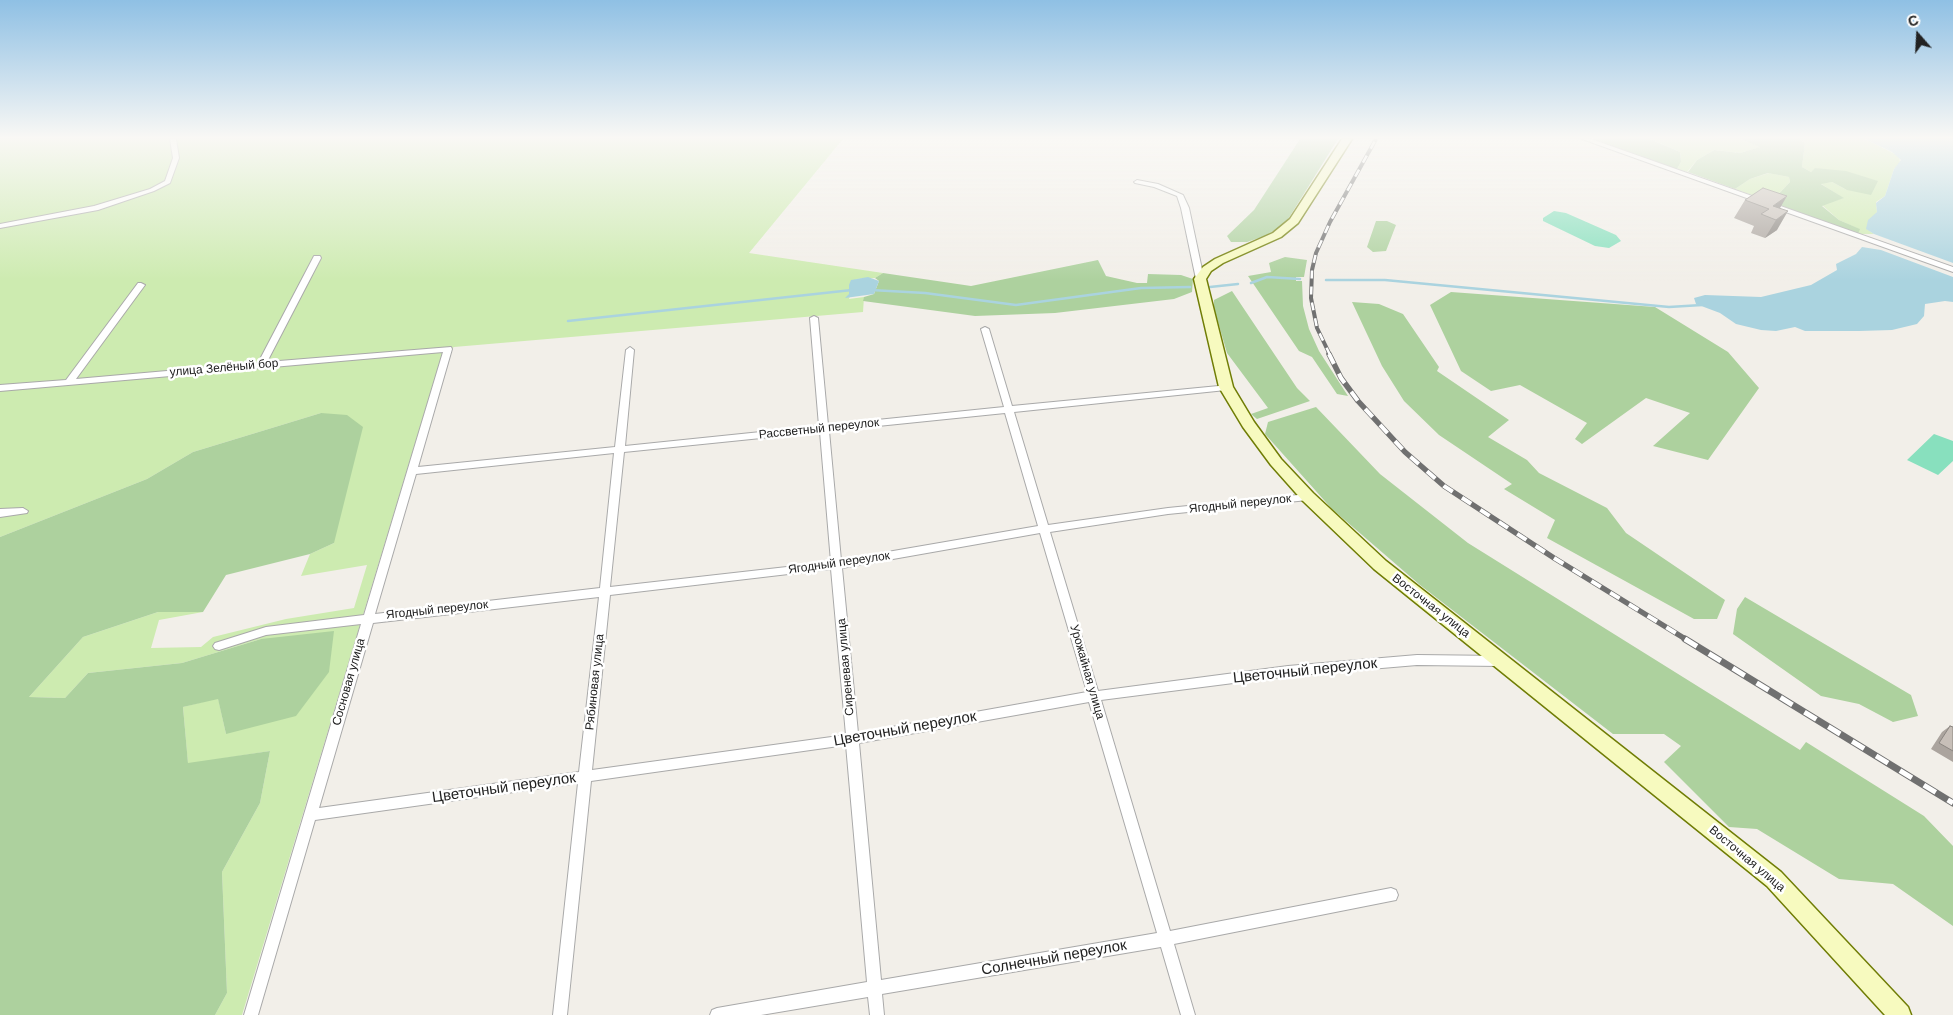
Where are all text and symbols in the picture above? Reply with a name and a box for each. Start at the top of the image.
north arrow [1893,10,1943,60]
text: С [1906,12,1921,30]
street label: улица Зелёный бор [169,356,279,380]
street label: Рассветный переулок [758,416,880,442]
street label: Ягодный переулок [1188,491,1292,517]
street label: Ягодный переулок [787,549,891,577]
street label: Восточная улица [1389,571,1473,641]
street label: Ягодный переулок [385,597,489,623]
street label: Сиреневая улица [835,618,857,716]
street label: Урожайная улица [1067,623,1107,721]
street label: Рябиновая улица [583,633,607,731]
street label: Сосновая улица [330,637,368,727]
street label: Цветочный переулок [1232,654,1378,688]
street label: Цветочный переулок [832,708,978,750]
street label: Цветочный переулок [431,769,577,807]
street label: Восточная улица [1706,823,1788,895]
street label: Солнечный переулок [980,936,1128,980]

